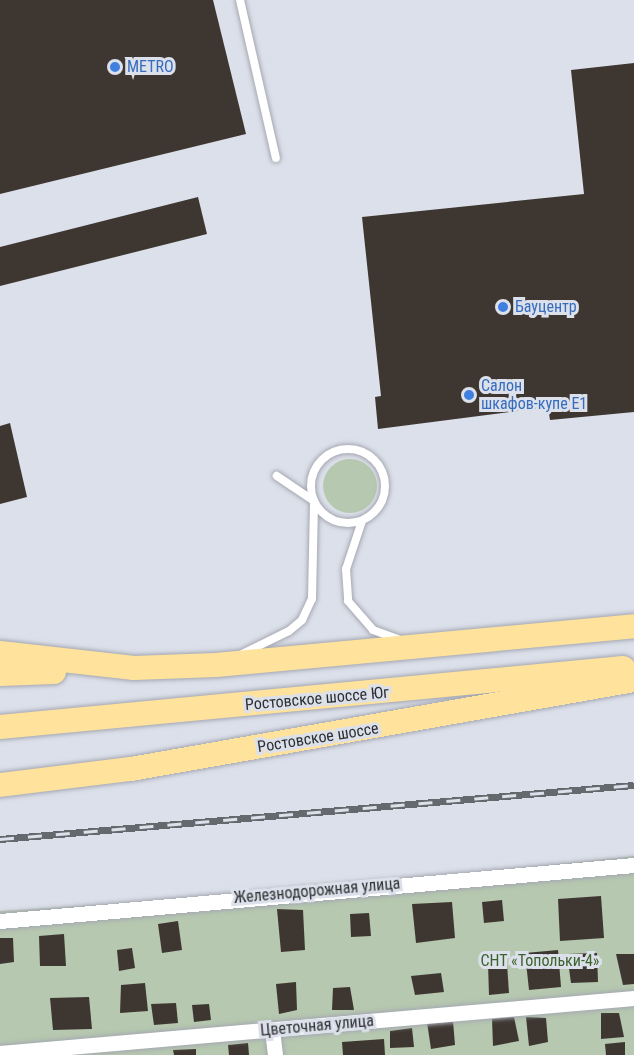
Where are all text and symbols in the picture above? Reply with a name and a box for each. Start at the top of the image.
place label: METRO [127,57,174,77]
marker: METRO [108,60,122,74]
place label: Бауцентр [515,297,577,317]
marker: Бауцентр [496,300,510,314]
place label: Салон шкафов-купе Е1 [481,376,587,414]
marker: Салон шкафов-купе Е1 [462,388,476,402]
street label: Ростовское шоссе Юг [244,683,390,715]
street label: Ростовское шоссе [256,719,380,757]
street label: Железнодорожная улица [233,874,401,908]
park label: СНТ «Топольки-4» [480,951,600,971]
street label: Цветочная улица [259,1011,375,1041]

